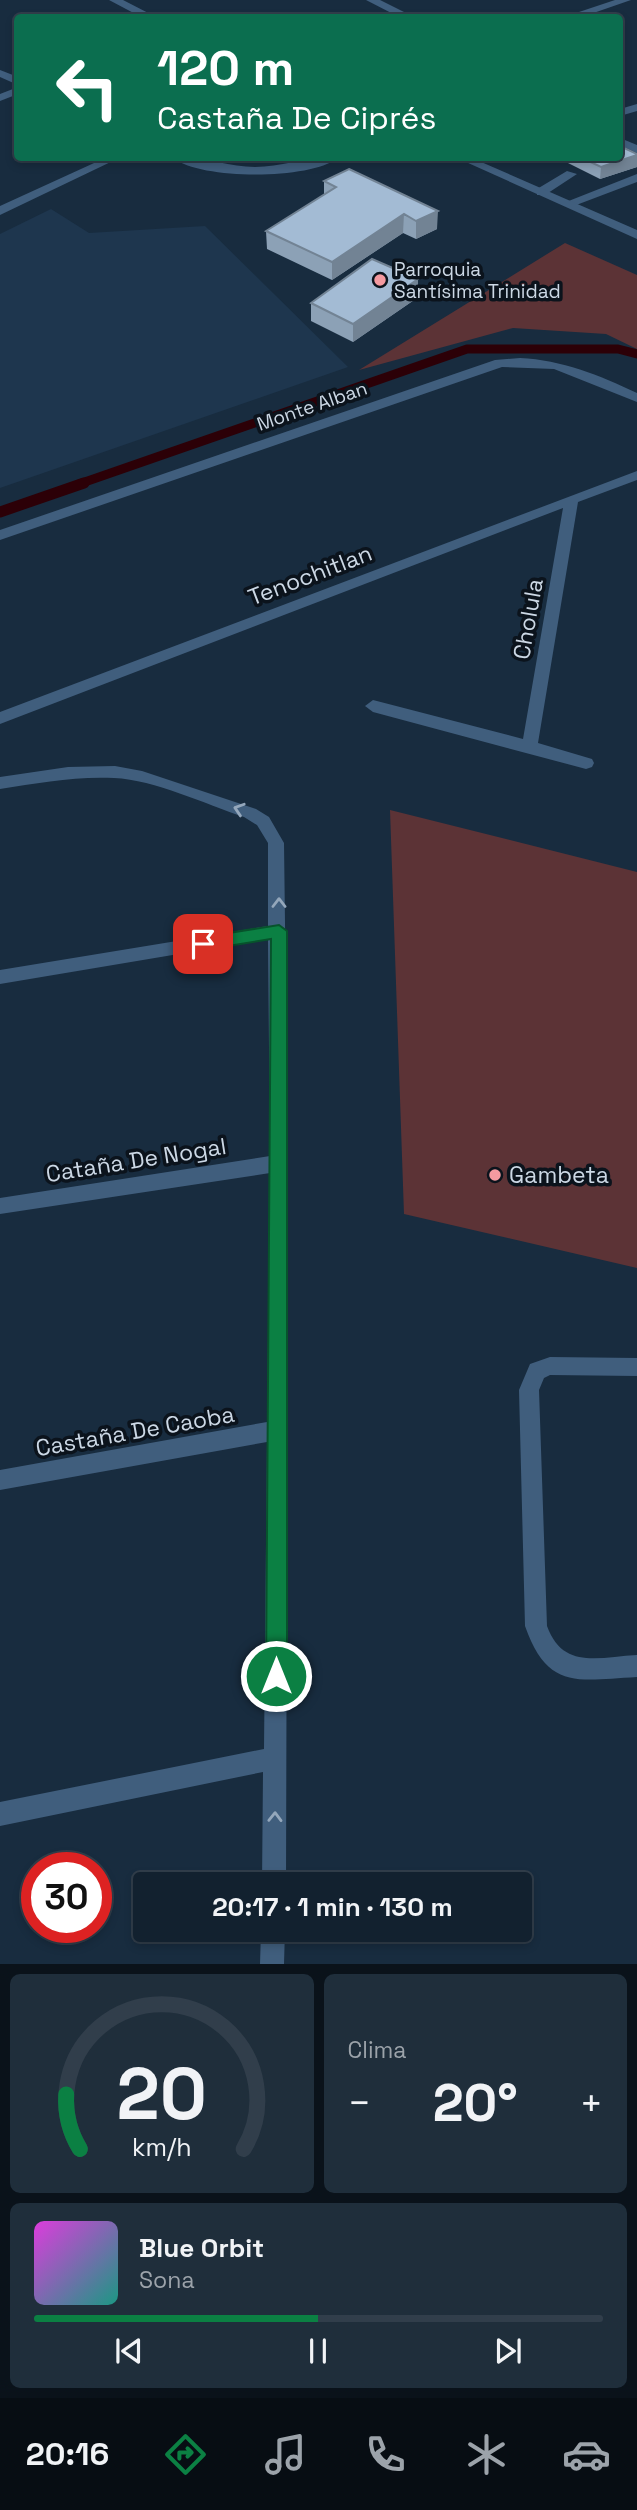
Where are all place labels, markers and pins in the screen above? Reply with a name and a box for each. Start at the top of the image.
place label: Parroquia Santísima Trinidad [394,257,561,304]
marker: Parroquia Santísima Trinidad [372,272,388,288]
pin [173,914,233,974]
place label: Gambeta [509,1160,609,1190]
marker: Gambeta [487,1167,503,1183]

